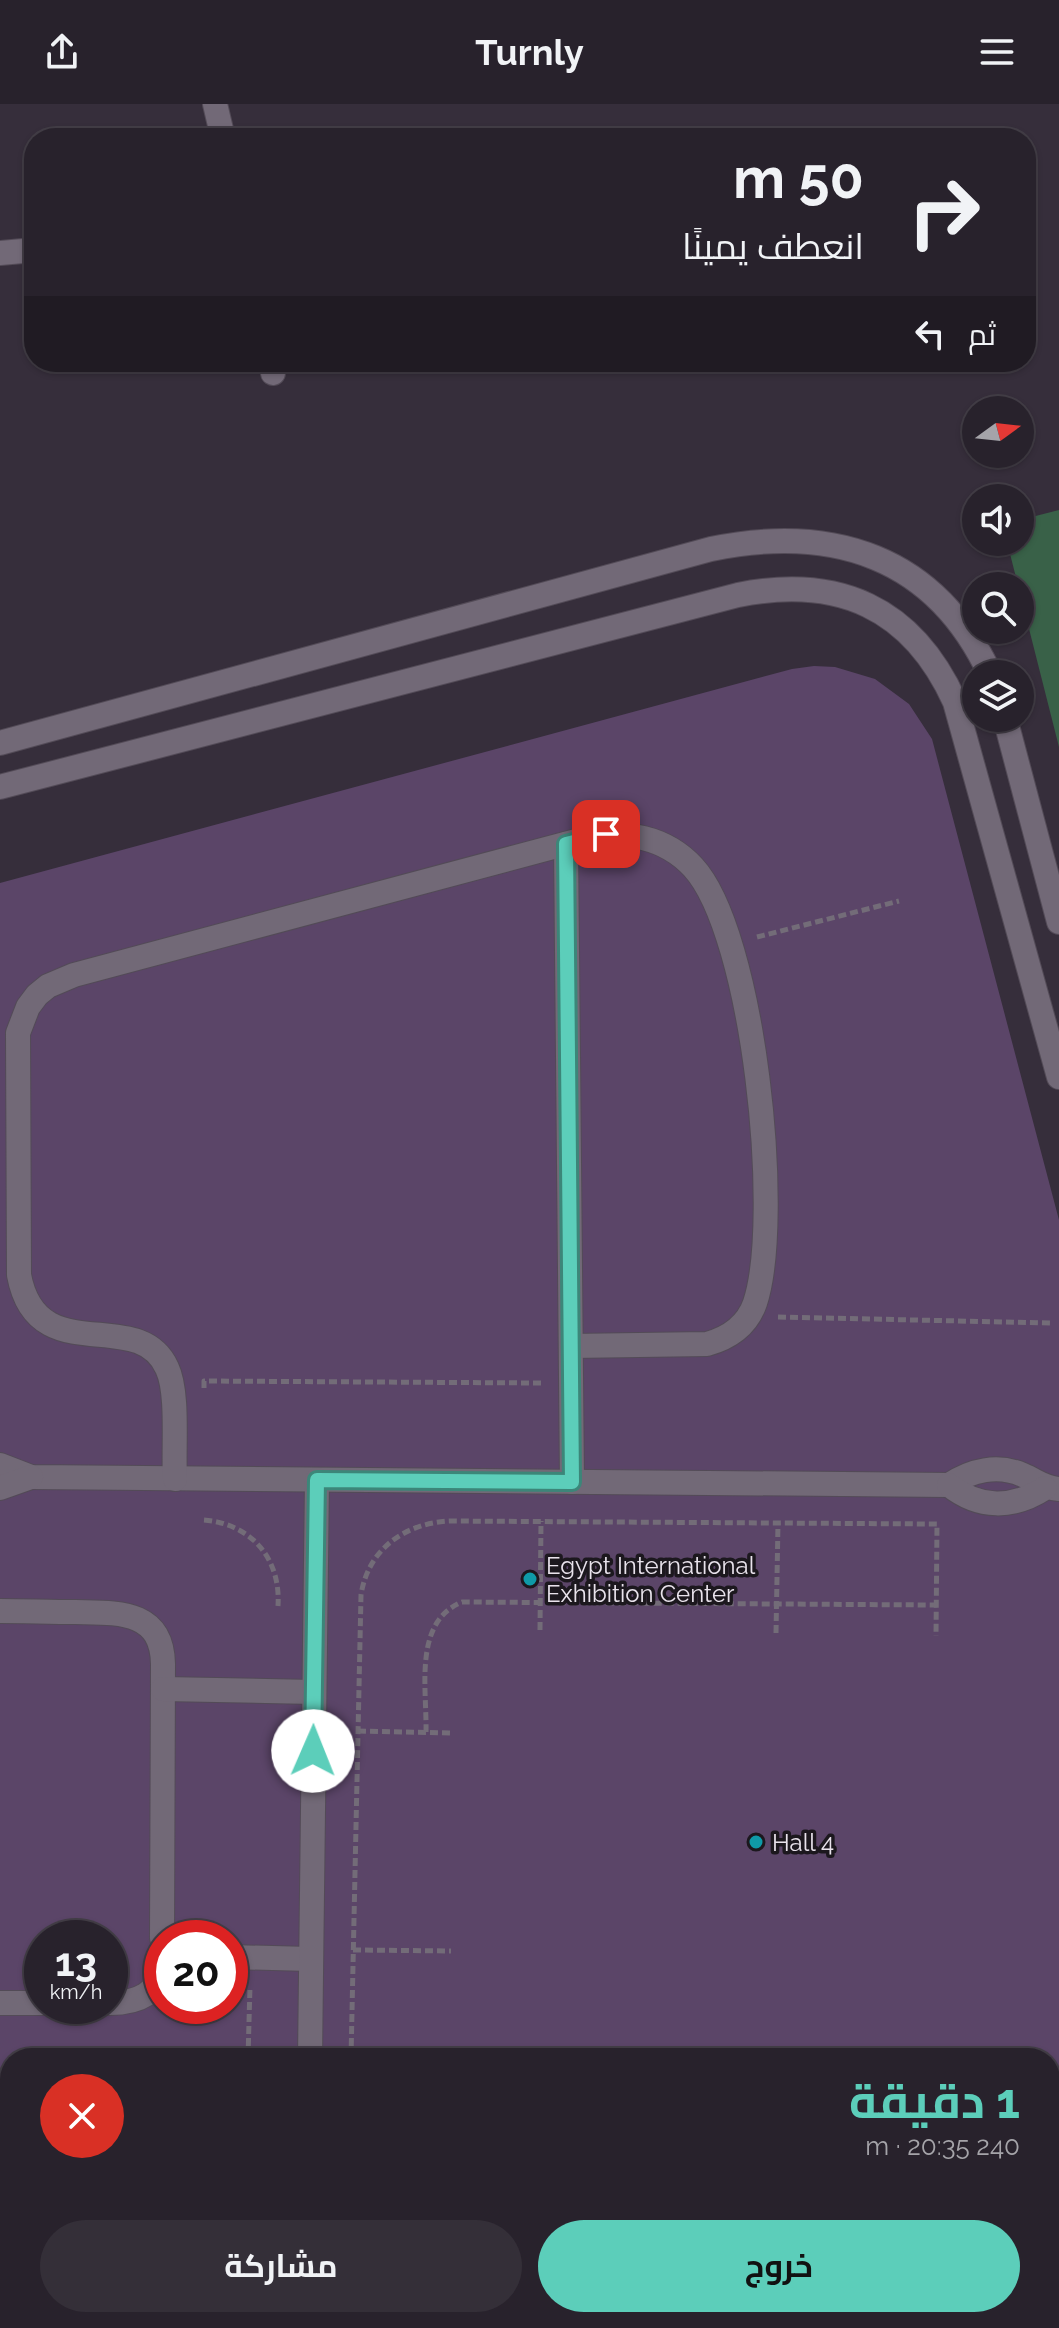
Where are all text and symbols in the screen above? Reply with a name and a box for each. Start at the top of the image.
icon: share [40,30,84,74]
icon: menu [975,30,1019,74]
text: Turnly [475,31,584,73]
text: 50 m [733,145,864,211]
icon: right [892,160,996,264]
text: انعطف يمينًا [682,225,864,267]
icon: left [908,312,952,356]
text: ثم [968,317,996,352]
north arrow [962,396,1034,468]
map controls [962,396,1034,732]
button: sound [962,484,1034,556]
button: search [962,572,1034,644]
button: layers [962,660,1034,732]
pin [572,800,640,868]
icon: arrive [584,812,628,856]
place label: Egypt International Exhibition Center [546,1551,756,1608]
marker: Egypt International Exhibition Center [521,1570,539,1588]
position arrow [271,1709,355,1793]
place label: Hall 4 [772,1828,834,1857]
marker: Hall 4 [747,1833,765,1851]
speed limit sign: 20 [144,1920,248,2024]
text: 13 [55,1938,97,1985]
text: km/h [50,1980,102,2004]
text: 1 دقيقة [849,2073,1020,2129]
button: close [40,2074,124,2158]
text: 240 m · 20:35 [865,2131,1020,2161]
button: مشاركة [40,2220,522,2312]
button: خروج [538,2220,1020,2312]

